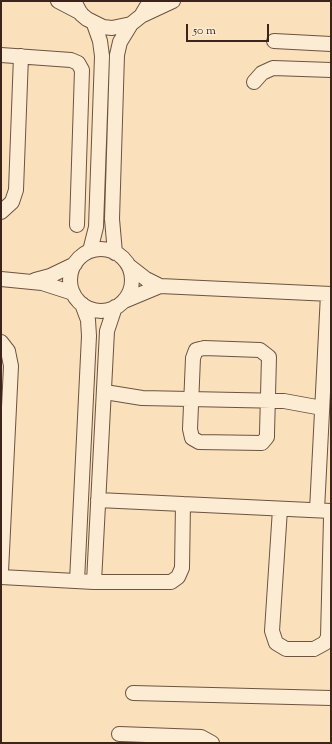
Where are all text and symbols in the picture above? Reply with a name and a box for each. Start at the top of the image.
scale bar [188,16,271,42]
text: 50 m [193,22,216,40]

